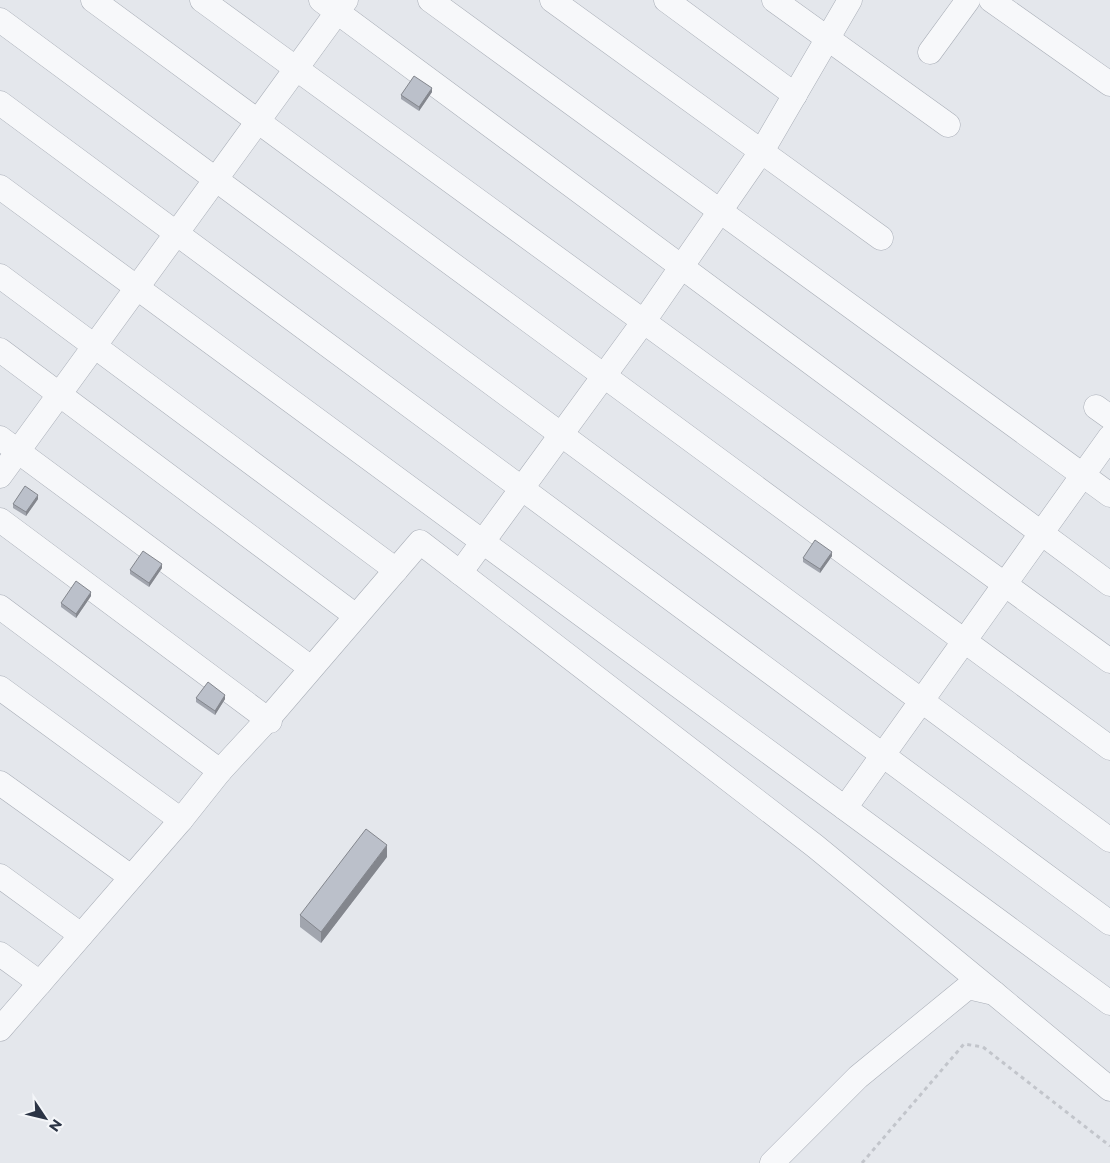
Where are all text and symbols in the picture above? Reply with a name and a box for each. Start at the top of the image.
north arrow [20,1093,70,1143]
text: N [45,1116,66,1135]

